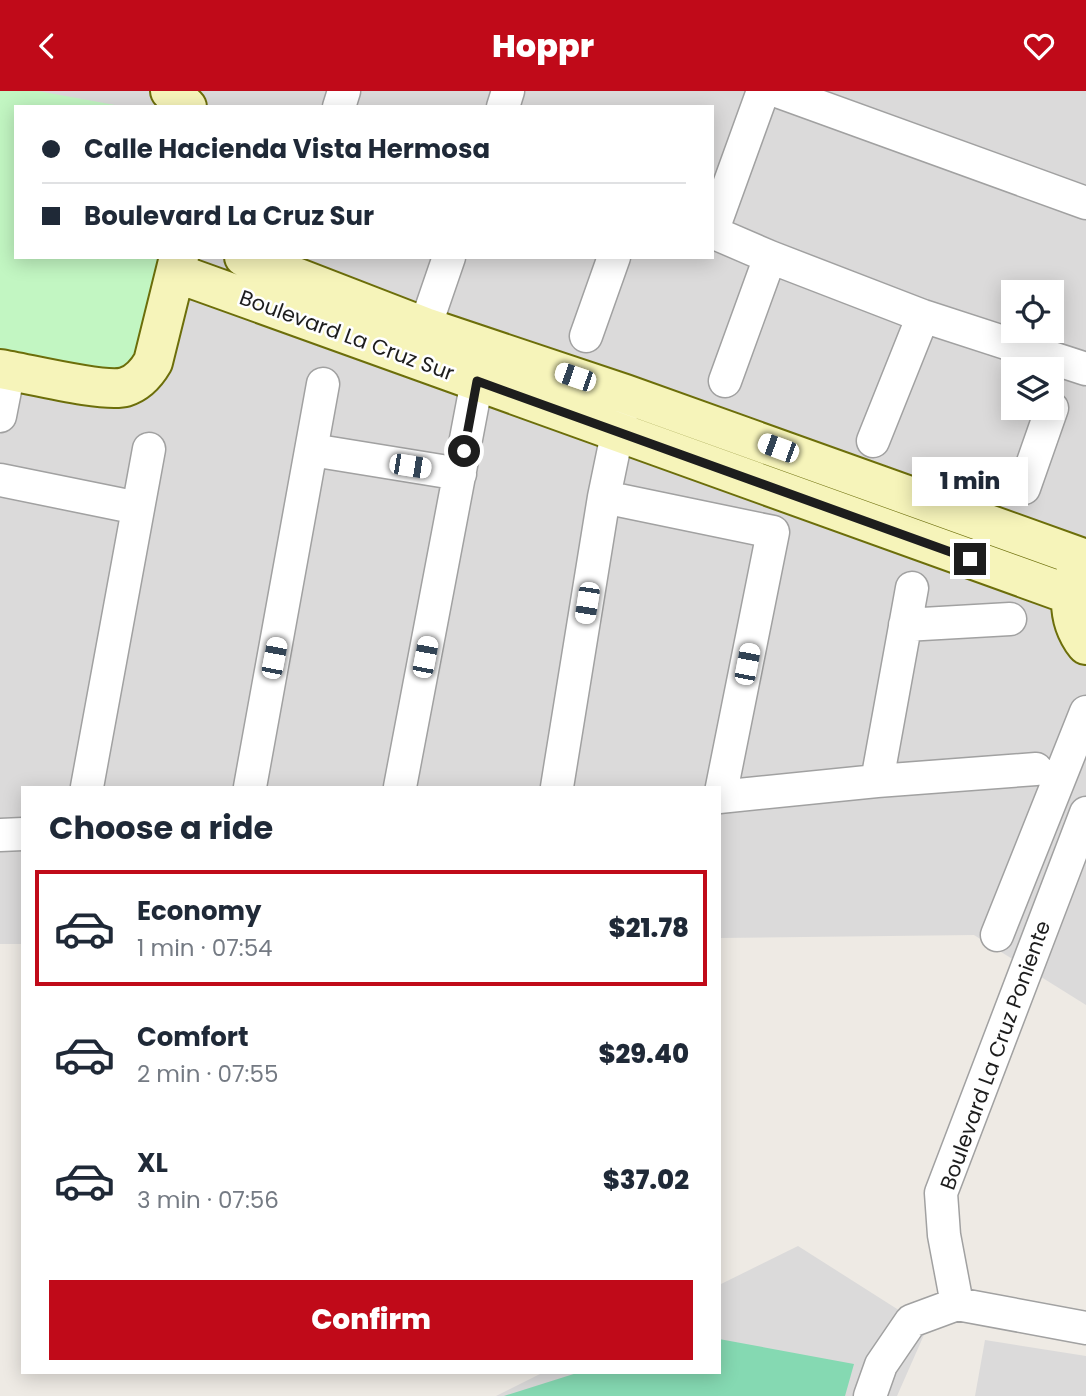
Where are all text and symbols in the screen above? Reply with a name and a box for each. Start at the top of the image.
text: Hoppr [492,23,594,68]
icon: back [28,27,66,65]
icon: heart [1020,27,1058,65]
text: Calle Hacienda Vista Hermosa [84,131,490,167]
text: Boulevard La Cruz Sur [84,198,374,234]
map controls [1001,280,1064,420]
button: locate [1001,280,1064,343]
street label: Boulevard La Cruz Sur [236,283,459,387]
button: layers [1001,357,1064,420]
car [552,360,599,394]
car [755,431,802,465]
route start [448,435,480,467]
car [388,452,433,480]
callout: 1 min [912,457,1028,507]
text: 1 min [940,465,1000,497]
route end [954,543,986,575]
car [574,581,601,625]
car [411,634,440,680]
car [260,635,289,681]
car [733,641,762,687]
text: Choose a ride [49,805,273,850]
text: Economy [137,893,261,929]
icon: car [53,897,116,960]
text: $21.78 [609,910,689,946]
street label: Boulevard La Cruz Poniente [933,916,1057,1194]
text: 1 min · 07:54 [137,932,273,964]
text: Comfort [137,1019,249,1055]
icon: car [53,1023,116,1086]
text: $29.40 [598,1036,689,1072]
text: 2 min · 07:55 [137,1058,278,1090]
text: XL [137,1145,168,1181]
icon: car [53,1149,116,1212]
text: $37.02 [603,1162,689,1198]
text: 3 min · 07:56 [137,1184,279,1216]
button: Confirm [49,1280,693,1360]

